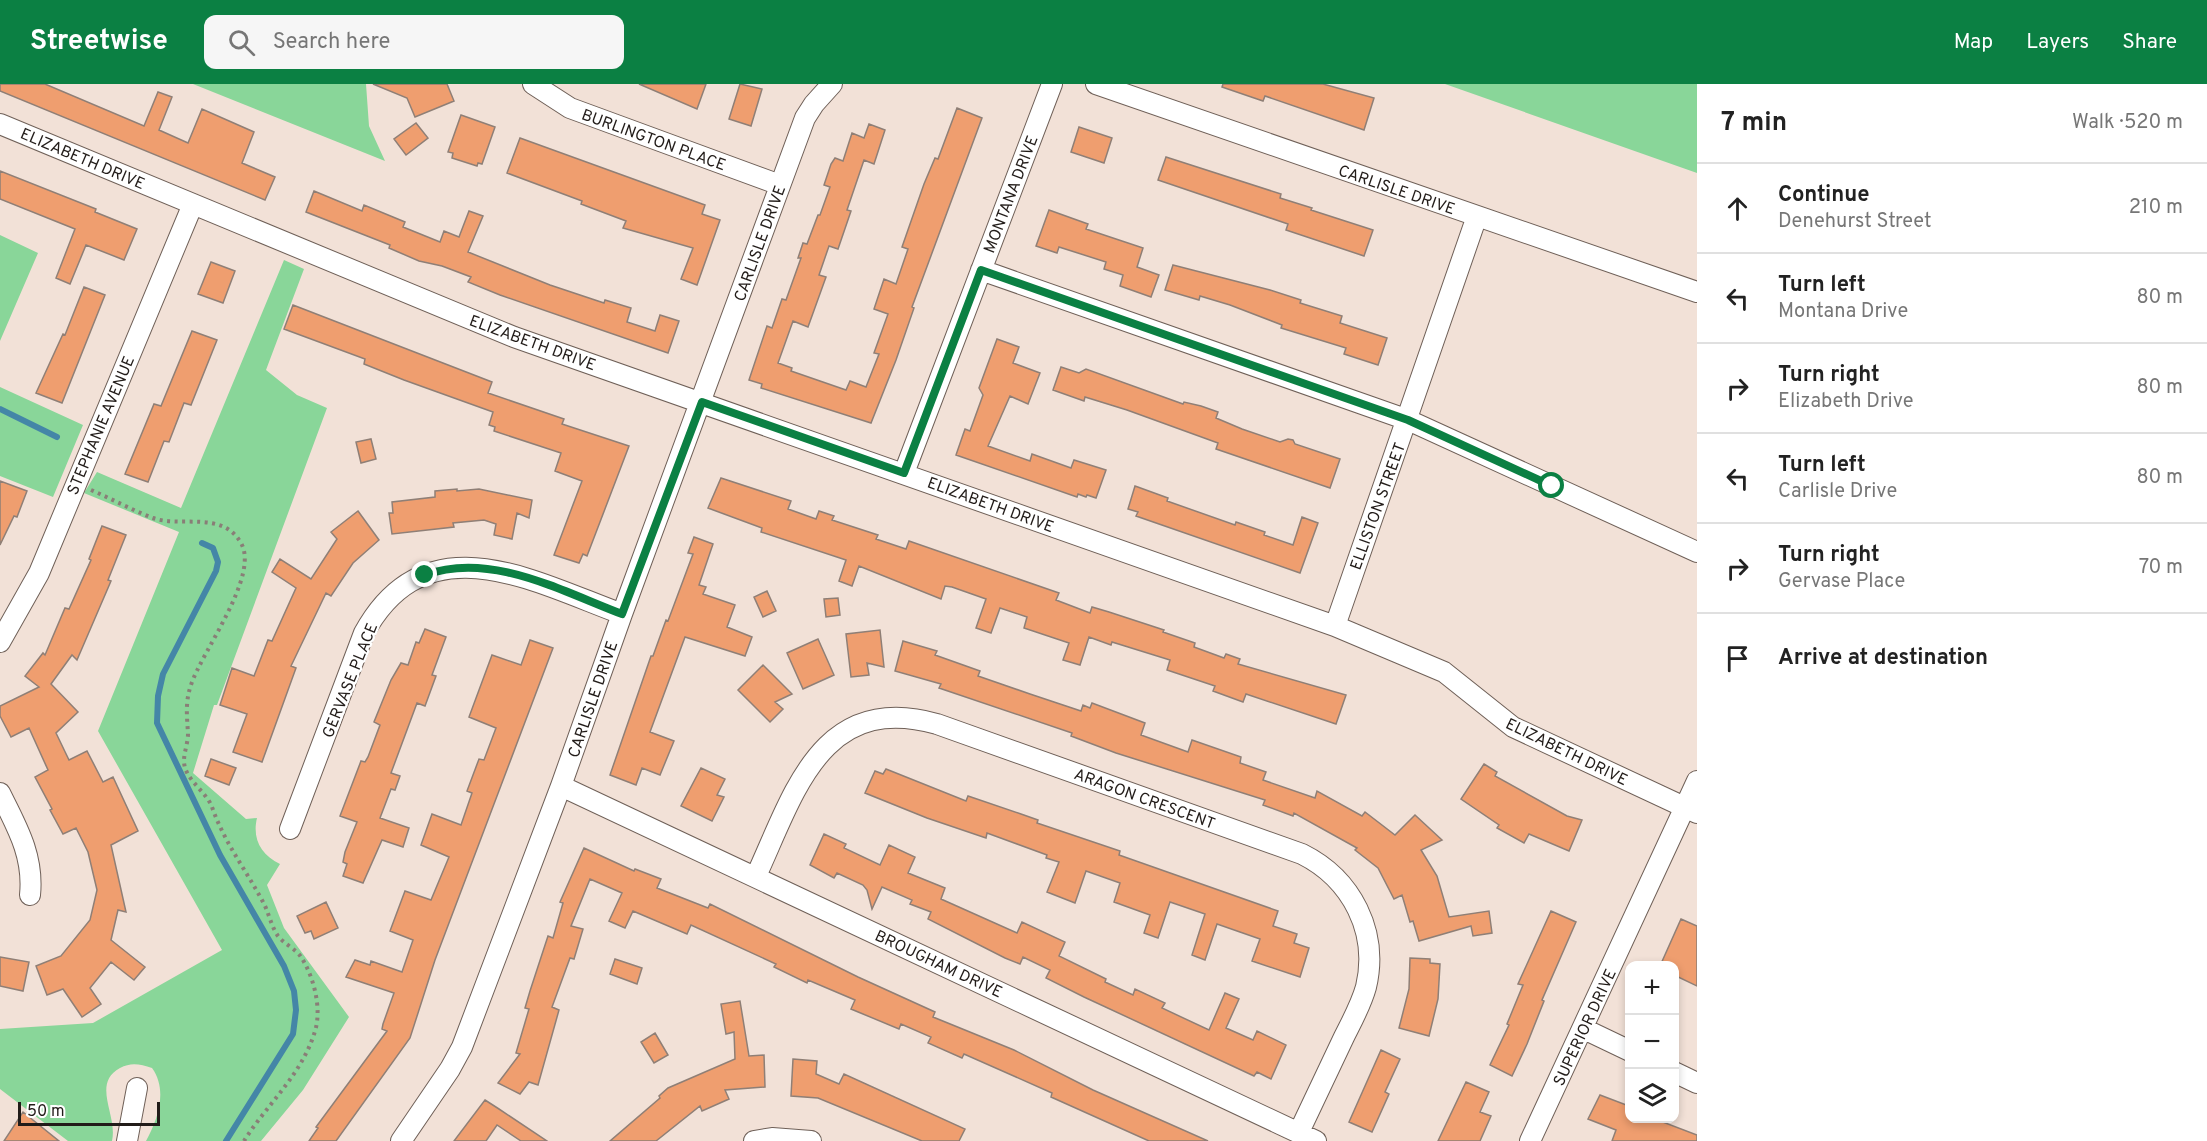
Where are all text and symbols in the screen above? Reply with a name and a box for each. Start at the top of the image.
search box [204,15,624,69]
text: Streetwise [30,24,168,60]
icon: search [225,26,258,59]
text: Search here [273,29,390,56]
text: Map [1954,29,1993,56]
text: Layers [2026,29,2089,56]
text: Share [2122,29,2177,56]
street label: BURLINGTON PLACE [578,105,728,176]
text: 7 min [1721,107,1787,140]
text: Walk · 520 m [2072,110,2183,136]
street label: ELIZABETH DRIVE [17,125,147,195]
street label: MONTANA DRIVE [980,133,1043,256]
street label: CARLISLE DRIVE [1335,162,1457,220]
text: Continue [1778,182,1869,209]
street label: CARLISLE DRIVE [731,183,791,305]
icon: ahead [1721,192,1754,225]
text: 210 m [2129,195,2183,221]
text: Denehurst Street [1778,209,1931,235]
text: Turn left [1778,272,1866,299]
icon: left [1721,282,1754,315]
text: 80 m [2137,285,2183,311]
text: Montana Drive [1778,299,1908,325]
street label: ELIZABETH DRIVE [466,312,598,376]
street label: STEPHANIE AVENUE [64,353,140,498]
text: Turn right [1778,362,1880,389]
icon: right [1721,372,1754,405]
text: 80 m [2137,375,2183,401]
text: Elizabeth Drive [1778,389,1914,415]
street label: ELLISTON STREET [1347,440,1411,573]
text: Turn left [1778,452,1866,479]
icon: left [1721,462,1754,495]
text: 80 m [2137,465,2183,491]
route start [1538,472,1564,498]
street label: ELIZABETH DRIVE [924,474,1056,538]
text: Carlisle Drive [1778,479,1897,505]
text: Turn right [1778,542,1880,569]
icon: right [1721,552,1754,585]
text: 70 m [2139,555,2183,581]
route end [411,561,437,587]
text: Gervase Place [1778,569,1905,595]
street label: GERVASE PLACE [319,620,383,741]
street label: CARLISLE DRIVE [565,639,623,761]
icon: arrive [1721,642,1754,675]
text: Arrive at destination [1778,645,1988,672]
street label: ELIZABETH DRIVE [1502,715,1630,791]
street label: ARAGON CRESCENT [1071,765,1218,835]
street label: BROUGHAM DRIVE [871,926,1005,1003]
map controls [1625,961,1679,1123]
button: + [1625,961,1679,1015]
street label: SUPERIOR DRIVE [1550,966,1622,1090]
button: − [1625,1015,1679,1069]
button: layers [1625,1069,1679,1123]
scale bar [18,1099,160,1126]
text: 50 m [27,1102,65,1122]

